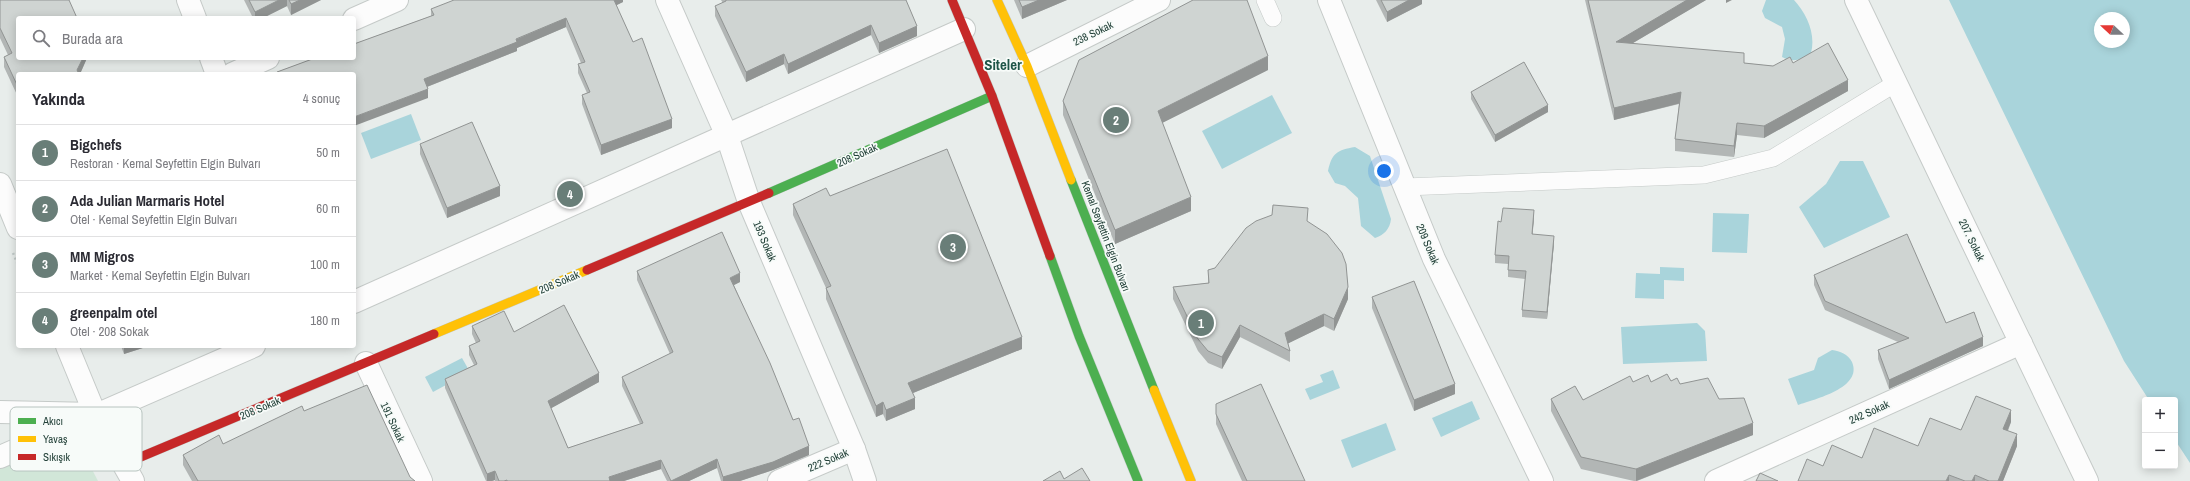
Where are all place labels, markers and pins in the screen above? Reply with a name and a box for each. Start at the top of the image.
pin: 2 [1103,105,1129,135]
pin: 4 [557,179,583,209]
pin: 3 [940,232,966,262]
pin: 1 [1188,308,1214,338]

